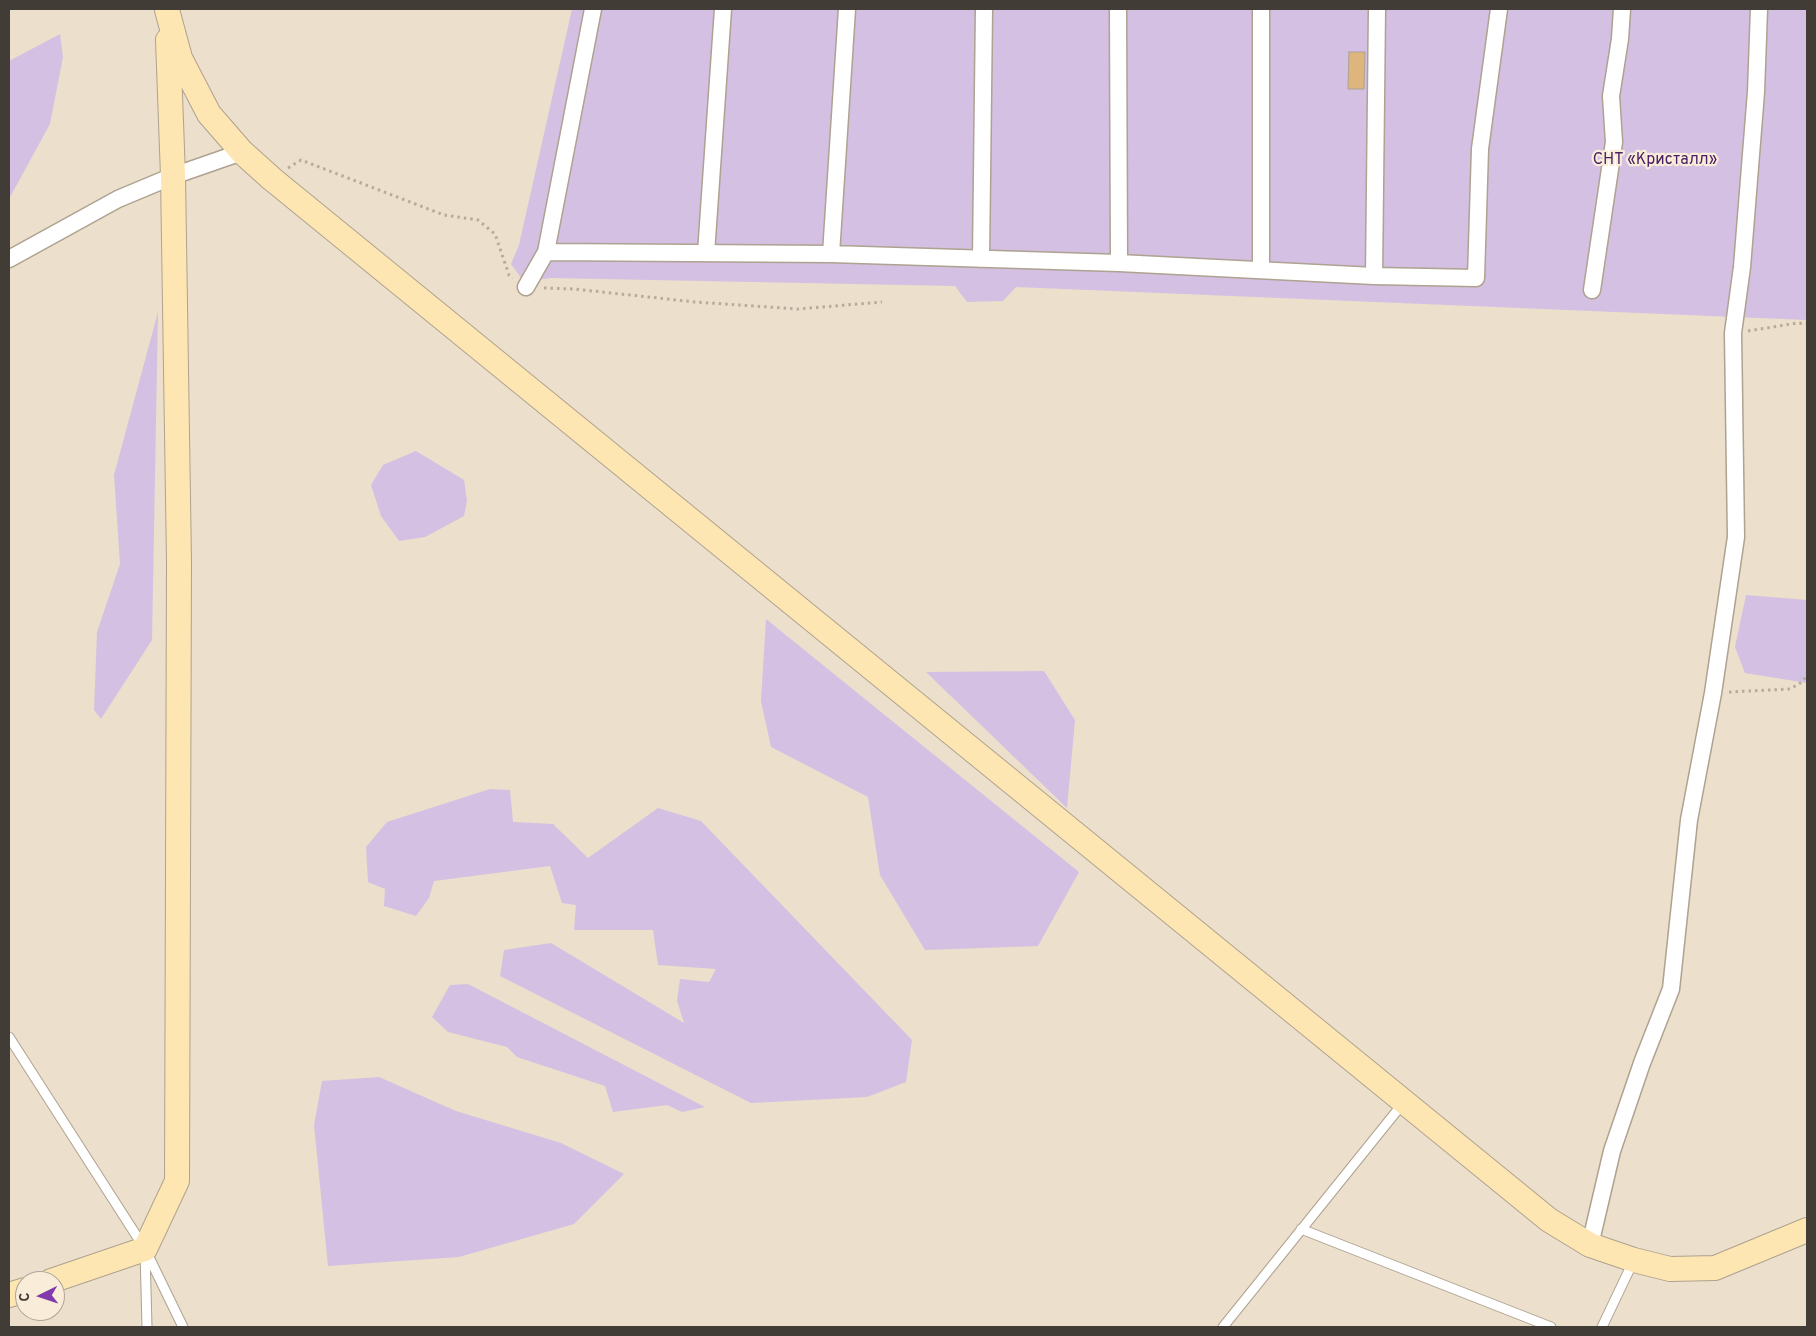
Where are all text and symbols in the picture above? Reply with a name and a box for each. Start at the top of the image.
park label: СНТ «Кристалл» [1593,151,1717,171]
north arrow [15,1271,65,1321]
text: С [17,1292,34,1302]

